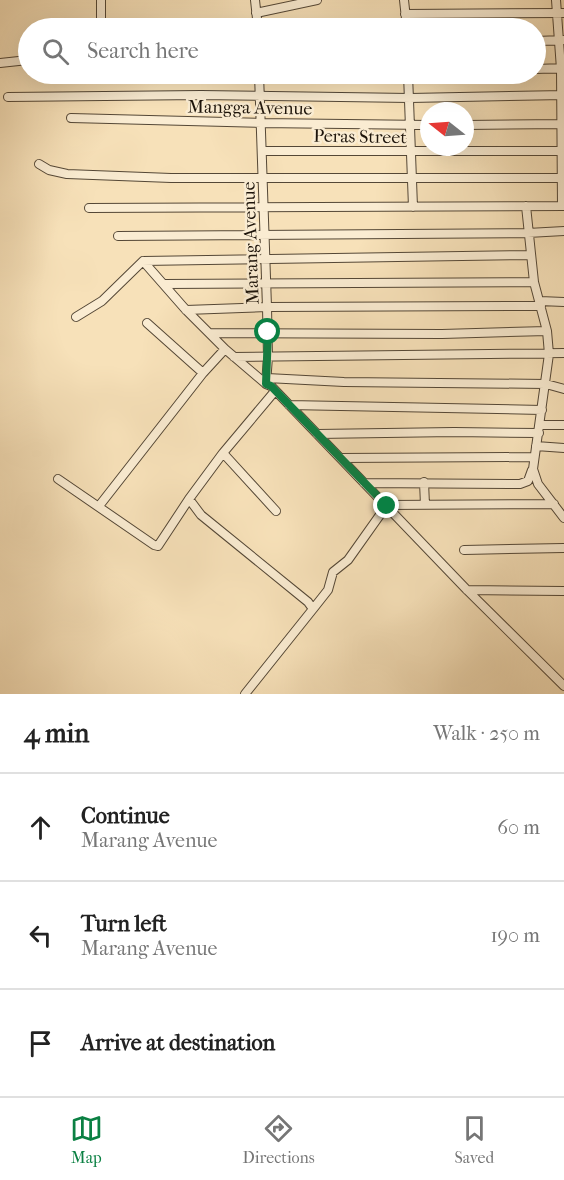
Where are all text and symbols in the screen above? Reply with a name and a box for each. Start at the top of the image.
search box [18,18,546,84]
icon: search [39,35,72,68]
text: Search here [87,38,199,64]
street label: Mangga Avenue [187,96,313,120]
north arrow [420,102,474,156]
street label: Peras Street [313,126,407,148]
street label: Marang Avenue [238,181,264,305]
route start [254,318,280,344]
route end [373,492,399,518]
text: 4 min [24,718,89,749]
text: Walk · 250 m [433,722,540,745]
text: Continue [81,803,170,829]
icon: ahead [24,811,57,844]
text: 60 m [497,816,540,839]
text: Marang Avenue [81,829,217,852]
text: Turn left [81,911,167,937]
icon: left [24,919,57,952]
text: 190 m [490,924,540,947]
text: Marang Avenue [81,937,217,960]
icon: arrive [24,1027,57,1060]
text: Arrive at destination [81,1030,275,1056]
tab: Map [70,1112,103,1167]
tab: Directions [243,1112,315,1167]
tab: Saved [454,1112,494,1167]

